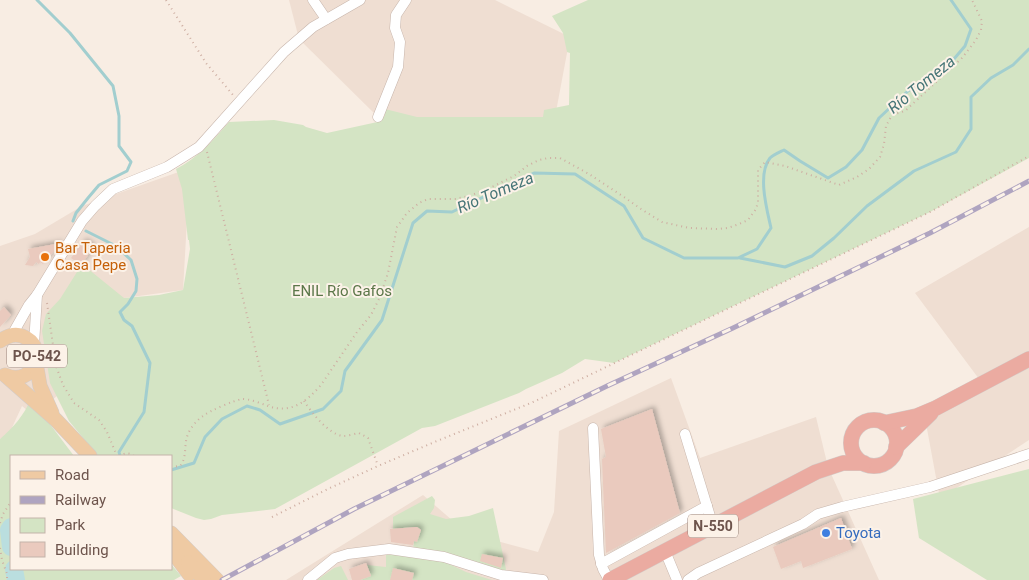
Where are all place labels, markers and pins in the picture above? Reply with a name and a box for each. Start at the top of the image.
place label: Bar Taperia Casa Pepe [55,239,131,274]
marker: Bar Taperia Casa Pepe [39,251,51,263]
place label: Toyota [836,524,881,542]
marker: Toyota [820,527,832,539]

